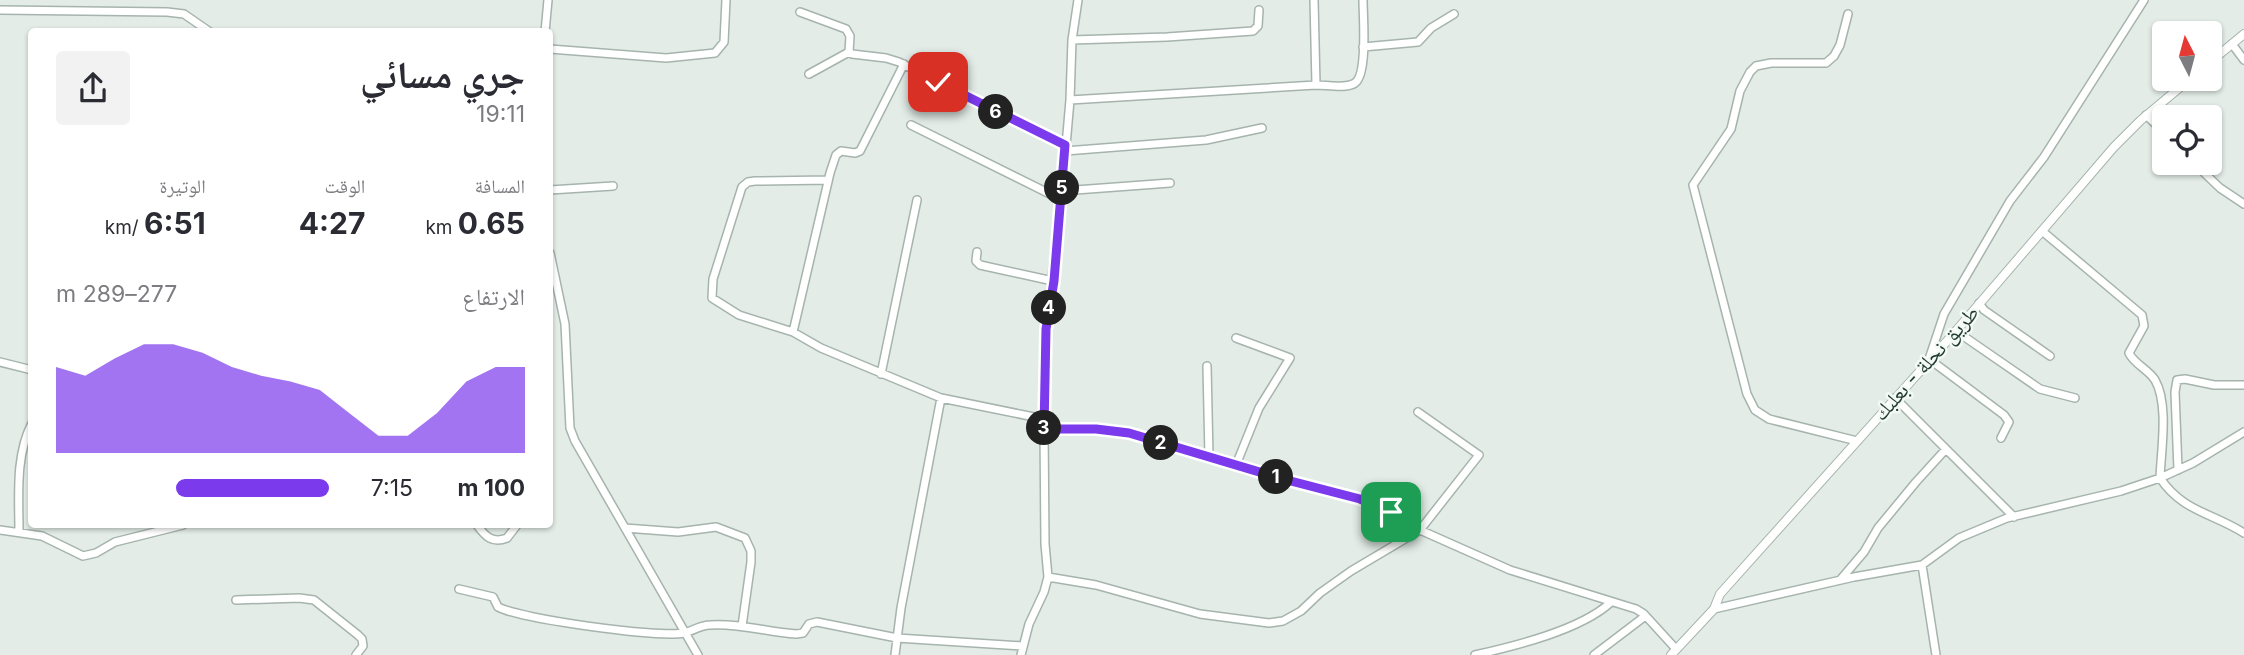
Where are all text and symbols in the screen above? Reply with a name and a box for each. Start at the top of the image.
north arrow [2152,21,2222,91]
map controls [2152,21,2222,175]
button: share [56,51,130,125]
text: جري مسائي [360,51,525,97]
pin [908,52,968,112]
icon: check [919,63,957,101]
pin: 6 [978,94,1014,130]
text: 19:11 [476,100,525,128]
text: 6 [989,100,1002,123]
button: locate [2152,105,2222,175]
pin: 5 [1044,170,1080,206]
text: الوتيرة [159,175,206,198]
text: الوقت [324,175,365,198]
text: المسافة [475,175,525,198]
text: 5 [1055,176,1068,199]
text: 6:51 [144,205,206,241]
text: 4:27 [299,205,365,241]
text: 0.65 [458,205,525,241]
text: /km [105,216,144,239]
text: km [425,216,458,239]
text: 277–289 m [56,280,177,308]
text: الارتفاع [462,283,525,311]
pin: 4 [1032,290,1066,326]
text: 4 [1042,296,1055,319]
street label: طريق نحلة - بعلبك [1867,300,1985,426]
pin: 3 [1026,410,1062,446]
text: 3 [1037,416,1050,439]
pin: 2 [1144,426,1178,460]
text: 2 [1155,431,1166,454]
pin: 1 [1258,460,1294,494]
text: 1 [1271,465,1280,488]
text: 7:15 [371,474,413,502]
text: 100 m [458,474,525,502]
pin [1361,482,1421,542]
icon: arrive [1372,493,1410,531]

